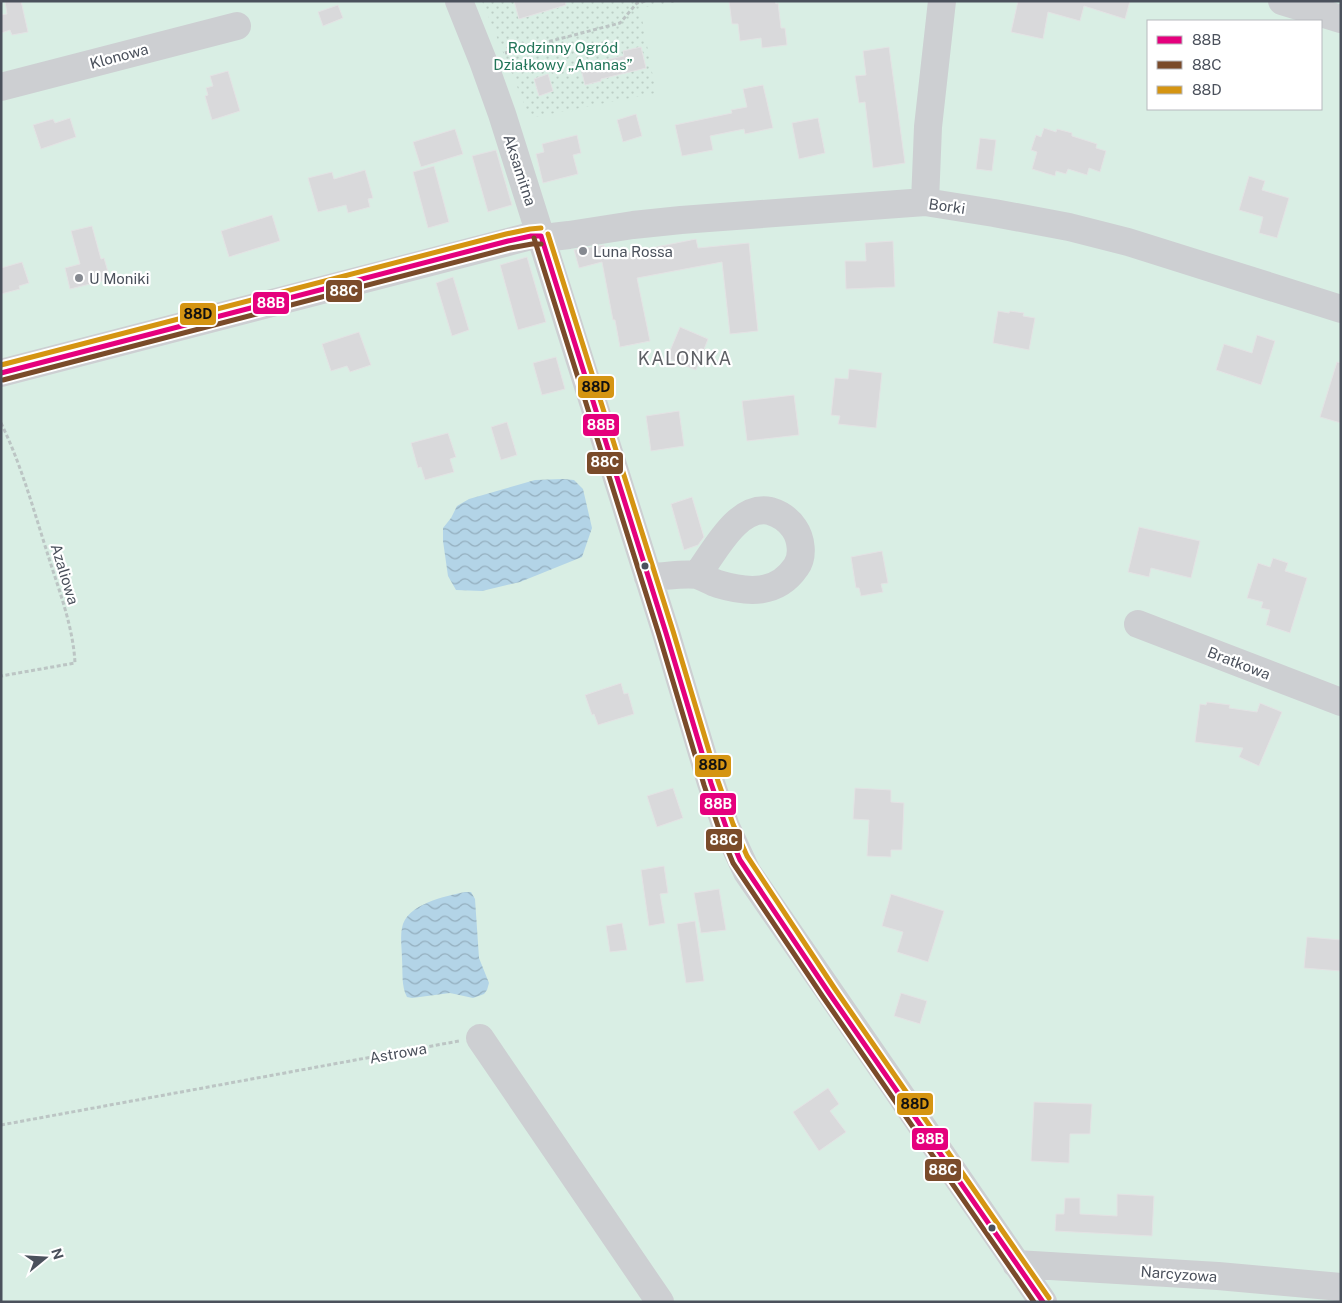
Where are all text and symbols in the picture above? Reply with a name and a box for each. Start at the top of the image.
legend [1147,20,1322,110]
text: 88B [1192,31,1221,48]
park label: Rodzinny Ogród Działkowy „Ananas” [493,39,633,73]
street label: Klonowa [88,40,150,72]
text: 88C [1192,56,1222,73]
text: 88D [1192,81,1222,98]
street label: Aksamitna [500,132,540,208]
street label: Borki [928,195,966,217]
place label: Luna Rossa [593,243,673,260]
marker: Luna Rossa [577,245,589,257]
place label: U Moniki [89,270,149,287]
marker: U Moniki [73,272,85,284]
line badge: 88C [325,279,363,303]
text: 88C [330,283,358,299]
line badge: 88B [252,291,290,315]
text: 88B [257,295,285,311]
line badge: 88D [179,302,217,326]
text: 88D [184,306,212,322]
district label: KALONKA [638,348,732,369]
line badge: 88D [577,375,615,399]
text: 88D [582,379,610,395]
line badge: 88B [582,413,620,437]
text: 88B [587,417,615,433]
line badge: 88C [586,451,624,475]
text: 88C [591,454,619,470]
street label: Azaliowa [48,542,82,606]
unlabelled marker [640,561,650,571]
street label: Bratkowa [1205,643,1273,683]
line badge: 88D [694,754,732,778]
text: 88D [699,757,727,773]
line badge: 88B [699,792,737,816]
text: 88B [704,796,732,812]
line badge: 88C [705,828,743,852]
text: 88C [710,832,738,848]
street label: Astrowa [368,1040,428,1066]
line badge: 88D [896,1092,934,1116]
text: 88D [901,1096,929,1112]
line badge: 88B [911,1127,949,1151]
text: 88B [916,1131,944,1147]
line badge: 88C [924,1158,962,1182]
text: 88C [929,1162,957,1178]
unlabelled marker [987,1223,997,1233]
north arrow [20,1233,70,1283]
text: N [48,1246,67,1262]
street label: Narcyzowa [1140,1263,1218,1285]

